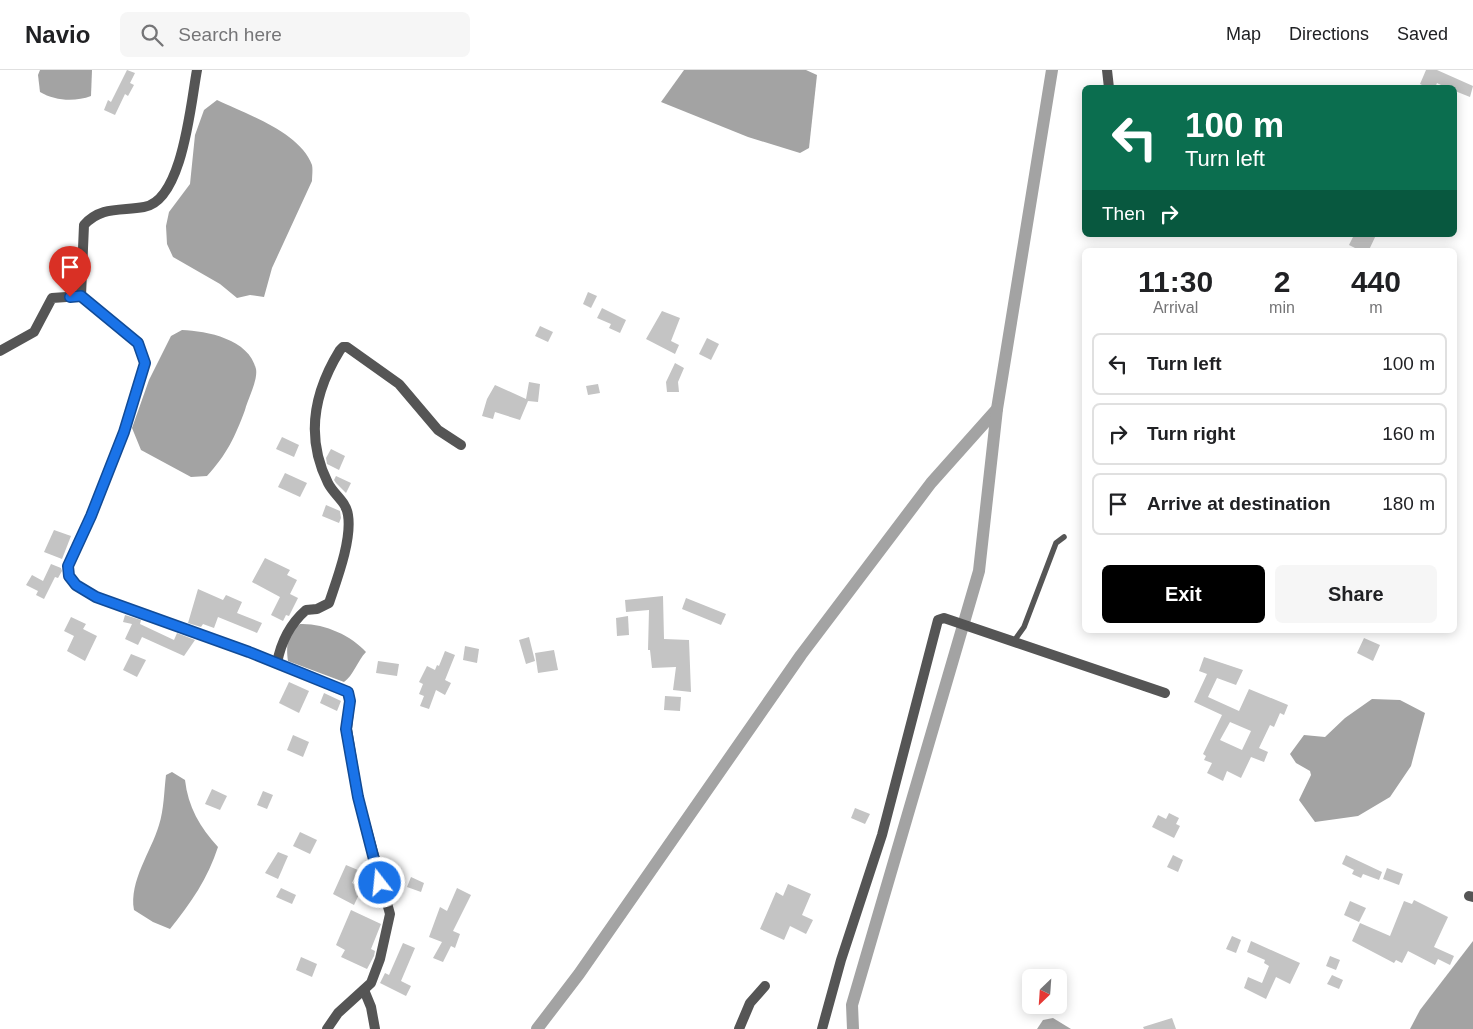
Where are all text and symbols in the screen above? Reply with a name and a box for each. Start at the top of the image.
search box [120,12,470,57]
text: Navio [25,21,90,48]
icon: search [138,21,166,49]
text: Search here [178,24,282,45]
text: Map [1226,24,1261,44]
text: Directions [1289,24,1369,44]
text: Saved [1397,24,1448,44]
icon: left [1102,105,1167,170]
text: 100 m [1185,105,1284,144]
text: Turn left [1185,146,1265,171]
icon: right [1155,200,1183,228]
text: Then [1102,203,1145,224]
pin [49,246,91,297]
icon: arrive [56,253,84,281]
text: 11:30 [1138,265,1213,298]
text: 2 [1274,265,1290,298]
text: 440 [1351,265,1401,298]
text: Arrival [1153,299,1198,316]
text: min [1269,299,1295,316]
text: m [1369,299,1383,316]
icon: left [1104,350,1132,378]
text: Turn left [1147,353,1222,374]
text: 100 m [1382,353,1435,374]
icon: right [1104,420,1132,448]
text: Turn right [1147,423,1235,444]
text: 160 m [1382,423,1435,444]
icon: arrive [1104,490,1132,518]
text: Arrive at destination [1147,493,1331,514]
text: 180 m [1382,493,1435,514]
button: Exit [1102,565,1265,623]
button: Share [1275,565,1437,623]
position arrow [353,856,405,908]
north arrow [1022,969,1068,1014]
map controls [1022,969,1067,1014]

